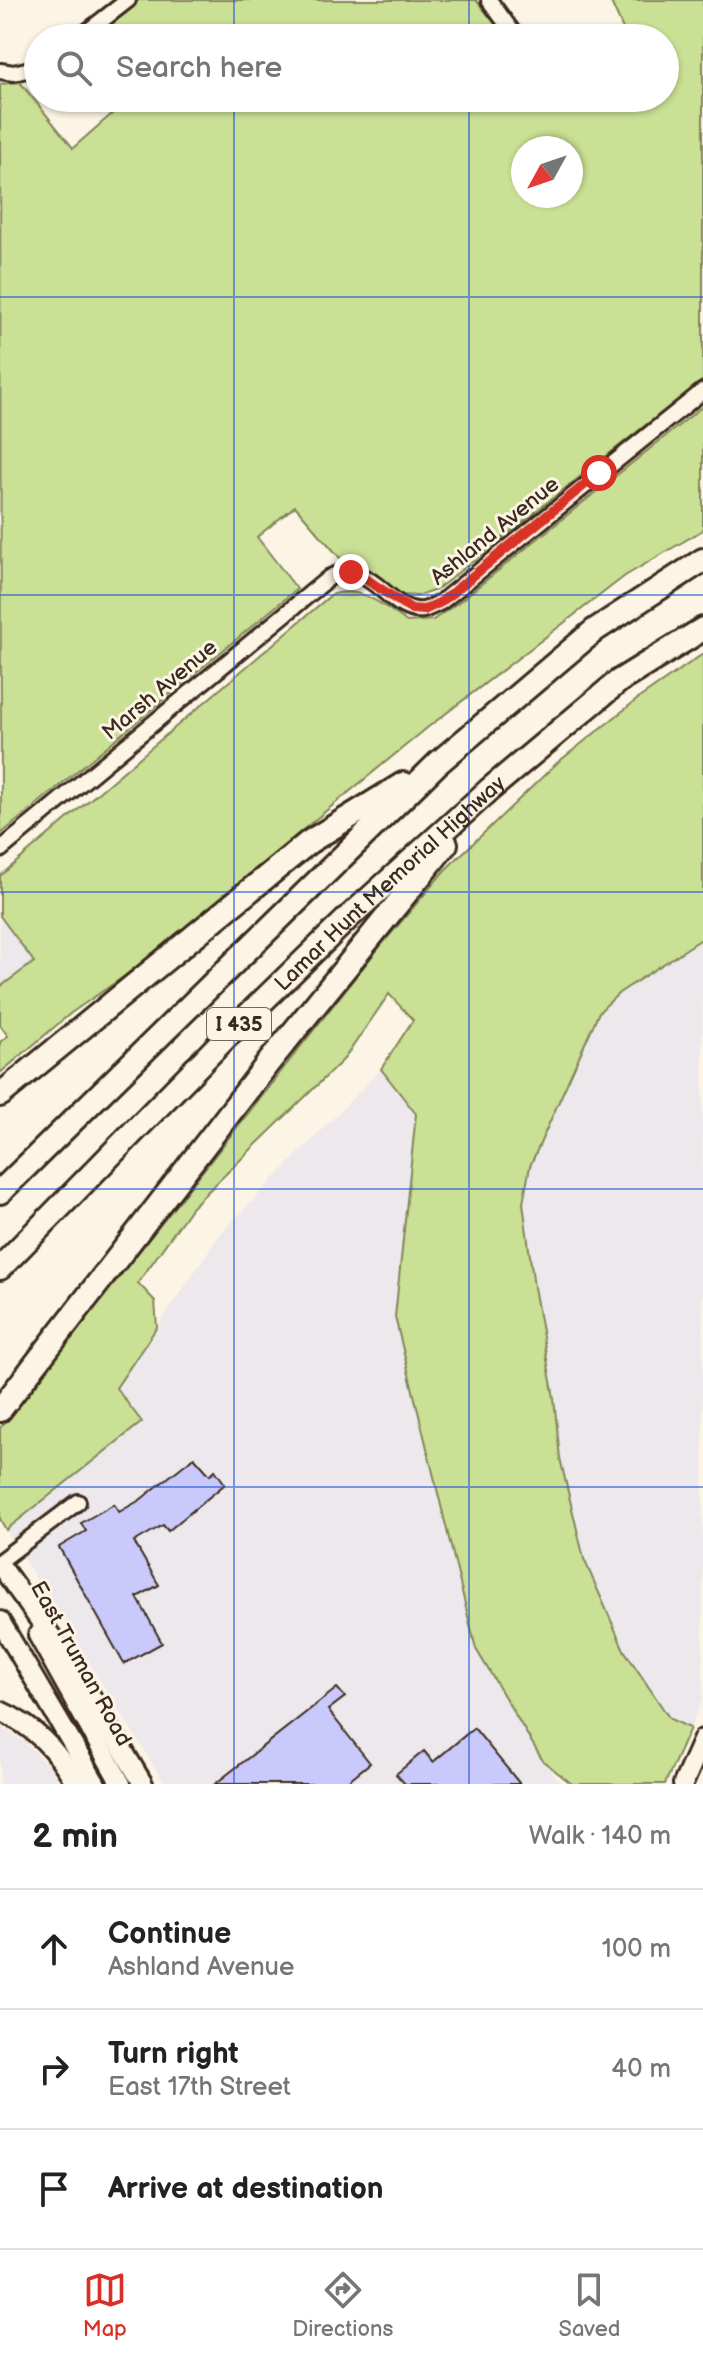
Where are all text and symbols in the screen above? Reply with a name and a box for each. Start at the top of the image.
search box [24,24,679,112]
icon: search [52,46,96,90]
text: Search here [116,50,282,86]
north arrow [511,136,583,208]
route start [581,455,617,491]
street label: Ashland Avenue [425,471,565,591]
route end [333,554,369,590]
street label: Marsh Avenue [97,634,223,746]
street label: Lamar Hunt Memorial Highway [269,770,511,997]
road number: I 435 [207,1008,271,1040]
street label: East Truman Road [24,1577,137,1751]
text: 2 min [32,1816,118,1857]
text: Walk · 140 m [529,1821,671,1852]
text: Continue [108,1916,231,1952]
icon: ahead [32,1927,76,1971]
text: 100 m [602,1934,671,1965]
text: Ashland Avenue [108,1952,294,1983]
text: Turn right [108,2036,239,2072]
icon: right [32,2047,76,2091]
text: 40 m [611,2054,671,2085]
text: East 17th Street [108,2072,291,2103]
icon: arrive [32,2167,76,2211]
text: Arrive at destination [108,2171,384,2207]
tab: Map [83,2268,127,2343]
tab: Directions [292,2268,393,2343]
tab: Saved [559,2268,620,2343]

